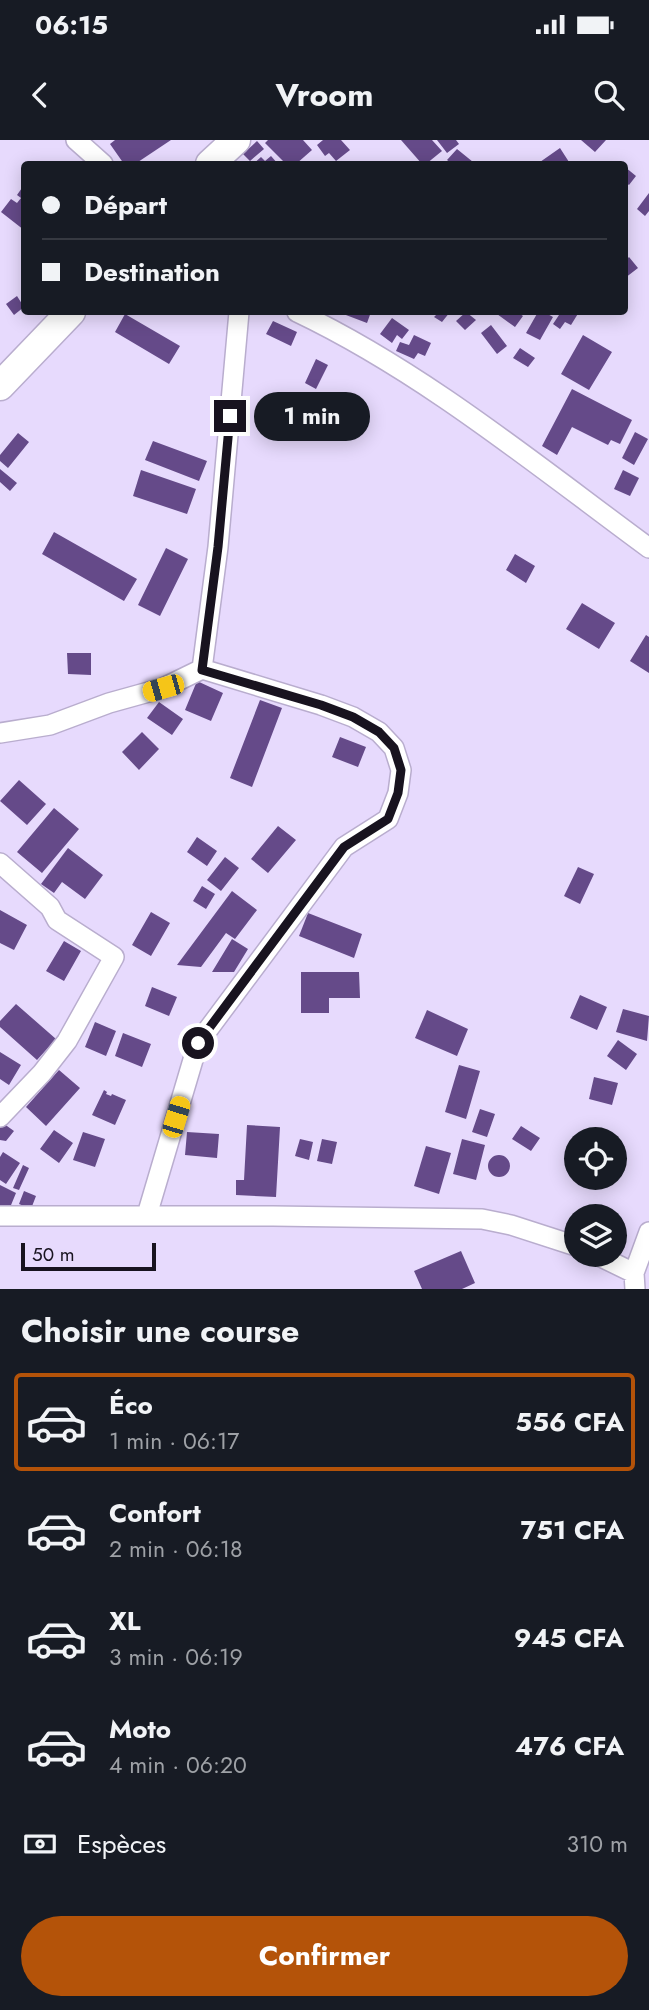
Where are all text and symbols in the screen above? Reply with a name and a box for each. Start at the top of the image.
text: 06:15 [35,6,108,44]
text: Vroom [276,72,373,118]
icon: back [21,76,59,114]
icon: search [590,76,628,114]
text: Départ [84,186,167,224]
text: Destination [84,253,220,291]
callout: 1 min [254,392,370,440]
text: 1 min [283,399,341,433]
route end [214,400,246,432]
car [140,672,187,704]
route start [182,1027,214,1059]
car [160,1094,193,1140]
map controls [564,1127,627,1267]
button: locate [564,1127,627,1190]
button: layers [564,1204,627,1267]
scale bar [21,1240,156,1272]
text: 50 m [32,1241,75,1268]
text: Choisir une course [21,1308,299,1354]
text: Éco [109,1386,153,1424]
icon: car [25,1391,88,1454]
text: 556 CFA [515,1403,624,1441]
text: 1 min · 06:17 [109,1424,239,1458]
text: Confort [109,1494,201,1532]
icon: car [25,1499,88,1562]
text: 751 CFA [521,1511,624,1549]
text: 2 min · 06:18 [109,1532,243,1566]
text: XL [109,1602,141,1640]
icon: car [25,1607,88,1670]
text: 945 CFA [514,1619,624,1657]
text: 3 min · 06:19 [109,1640,243,1674]
text: Moto [109,1710,171,1748]
icon: car [25,1715,88,1778]
text: 476 CFA [515,1727,624,1765]
text: 4 min · 06:20 [109,1748,247,1782]
icon: cash [21,1825,59,1863]
text: Espèces [77,1825,166,1863]
text: 310 m [566,1827,628,1861]
button: Confirmer [21,1916,628,1996]

